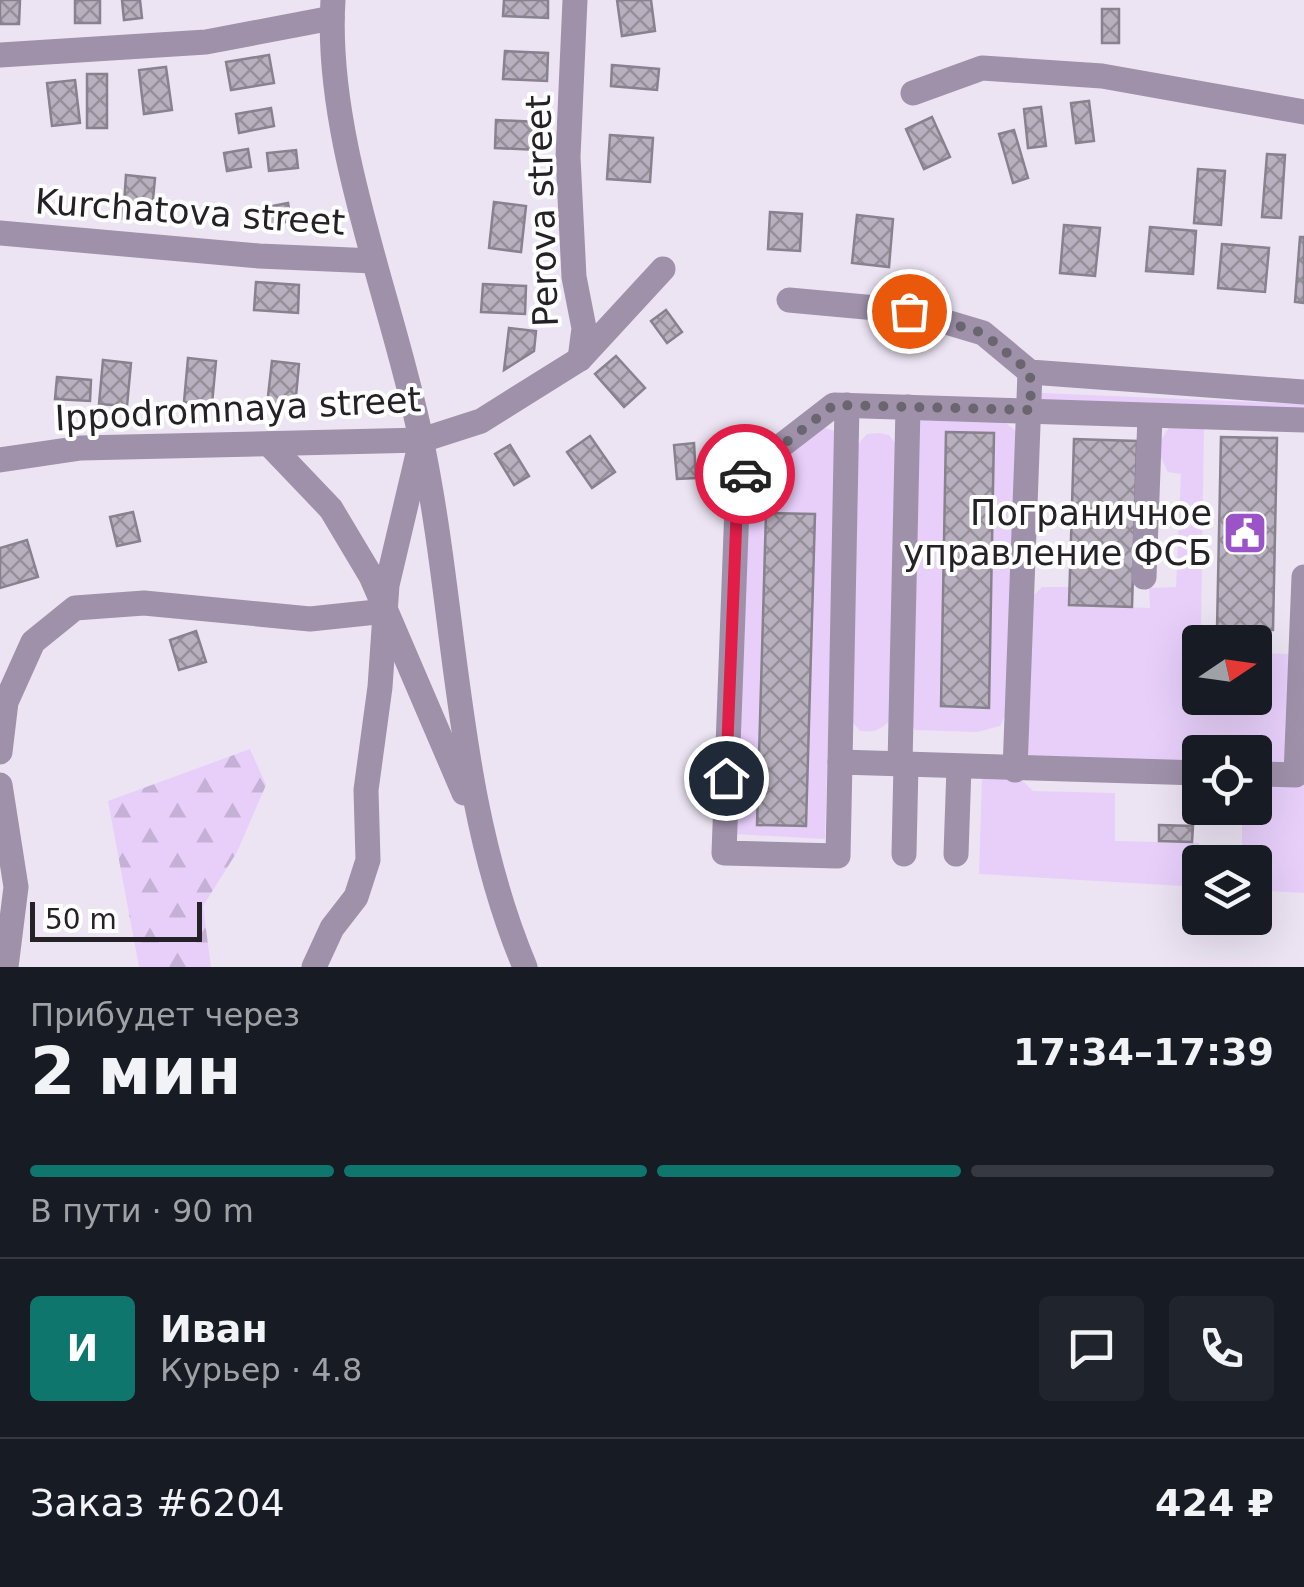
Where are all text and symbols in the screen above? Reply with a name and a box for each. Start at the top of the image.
street label: Perova street [518,94,566,328]
street label: Kurchatova street [34,181,346,243]
pin [867,269,952,354]
icon: bag [882,284,937,339]
street label: Ippodromnaya street [54,379,422,439]
courier [695,424,795,524]
icon: car [718,447,773,502]
place label: Пограничное управление ФСБ [903,493,1212,573]
public building icon: Пограничное управление ФСБ [1222,510,1268,556]
north arrow [1182,625,1272,715]
map controls [1182,625,1272,935]
button: locate [1182,735,1272,825]
pin [684,736,769,821]
icon: home [699,751,754,806]
button: layers [1182,845,1272,935]
scale bar [30,897,202,941]
text: 50 m [45,903,117,936]
text: Прибудет через [30,996,300,1034]
text: 17:34–17:39 [1013,1030,1274,1074]
text: 2 мин [30,1034,241,1109]
text: В пути · 90 m [30,1192,254,1230]
button: chat [1039,1296,1144,1401]
button: phone [1169,1296,1274,1401]
text: Иван [160,1307,268,1351]
text: И [67,1326,98,1370]
text: Курьер · 4.8 [160,1351,362,1389]
text: Заказ #6204 [30,1481,285,1525]
text: 424 ₽ [1155,1481,1274,1525]

